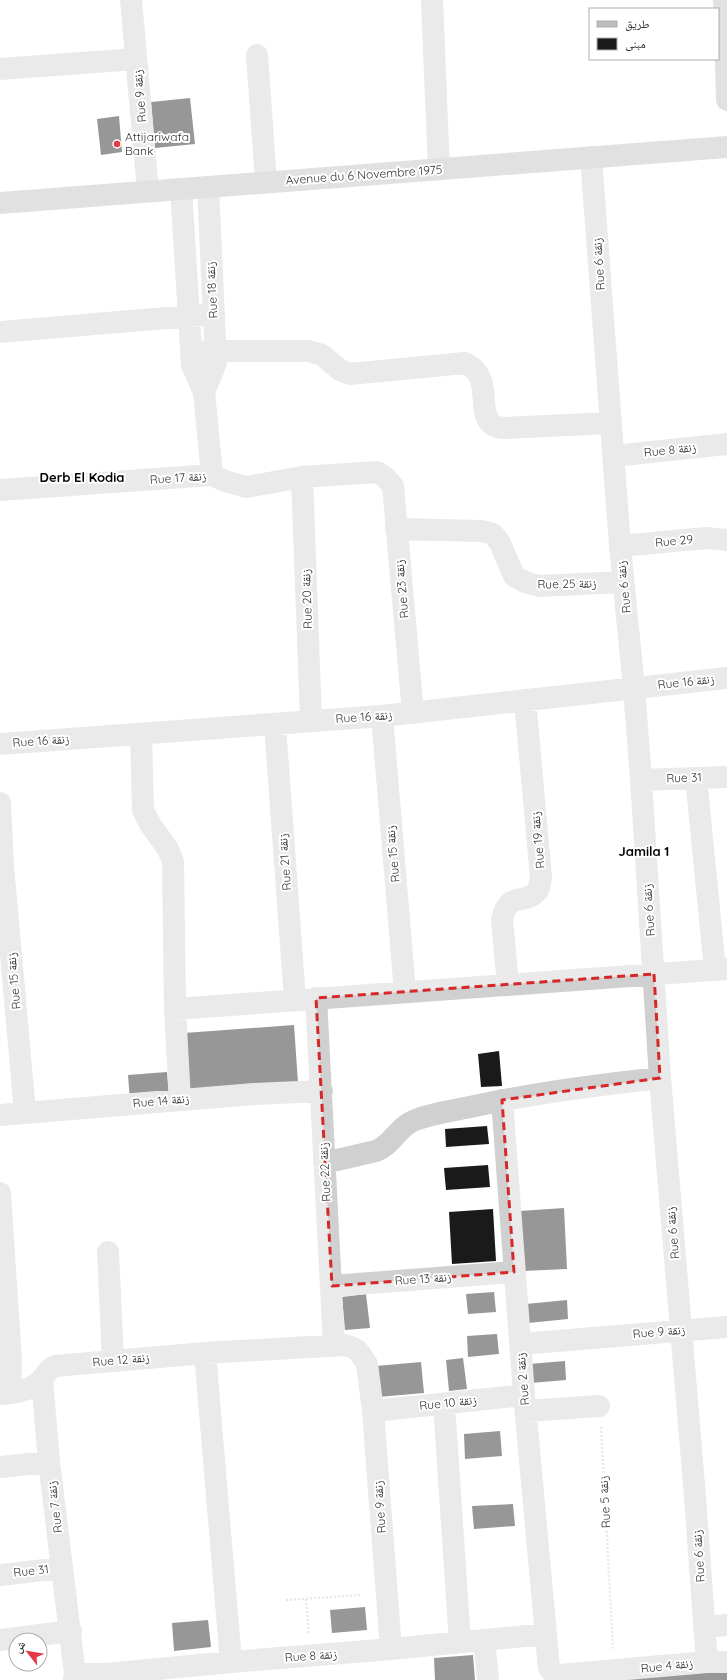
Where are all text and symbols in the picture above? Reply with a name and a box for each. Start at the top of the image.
legend [589,8,719,60]
text: طريق [625,16,650,31]
text: مبنى [625,36,646,51]
street label: Rue 9 زنقة [130,69,149,123]
place label: Attijariwafa Bank [125,129,189,158]
marker: Attijariwafa Bank [112,139,122,149]
street label: Avenue du 6 Novembre 1975 [285,162,443,187]
street label: Rue 6 زنقة [589,237,608,291]
street label: Rue 18 زنقة [203,261,220,319]
street label: Rue 8 زنقة [643,439,697,460]
street label: Rue 17 زنقة [149,468,207,487]
district label: Derb El Kodia [40,469,124,485]
street label: Rue 29 [654,531,694,550]
street label: Rue 23 زنقة [391,559,412,619]
street label: Rue 6 زنقة [613,560,634,614]
street label: Rue 20 زنقة [298,568,315,629]
street label: Rue 25 زنقة [537,575,597,592]
street label: Rue 16 زنقة [657,671,715,692]
street label: Rue 16 زنقة [335,707,393,726]
street label: Rue 16 زنقة [12,731,70,750]
street label: Rue 31 [666,769,702,786]
street label: Rue 19 زنقة [528,811,547,869]
street label: Rue 15 زنقة [383,825,402,883]
street label: Rue 21 زنقة [275,833,294,891]
district label: Jamila 1 [619,843,669,859]
street label: Rue 6 زنقة [639,883,658,937]
street label: Rue 15 زنقة [4,952,23,1010]
street label: Rue 14 زنقة [132,1091,190,1110]
street label: Rue 22 زنقة [315,1142,334,1202]
street label: Rue 6 زنقة [663,1206,682,1260]
street label: Rue 13 زنقة [394,1269,452,1288]
street label: Rue 9 زنقة [632,1322,686,1341]
street label: Rue 12 زنقة [92,1350,150,1369]
street label: Rue 2 زنقة [513,1352,532,1406]
street label: Rue 10 زنقة [418,1392,478,1413]
street label: Rue 5 زنقة [596,1475,613,1529]
street label: Rue 7 زنقة [44,1480,65,1534]
street label: Rue 9 زنقة [370,1480,389,1534]
street label: Rue 6 زنقة [689,1529,708,1583]
street label: Rue 31 [12,1561,49,1580]
north arrow [8,1632,48,1672]
text: ش [10,1638,29,1656]
street label: Rue 8 زنقة [284,1646,338,1665]
street label: Rue 4 زنقة [640,1655,694,1676]

